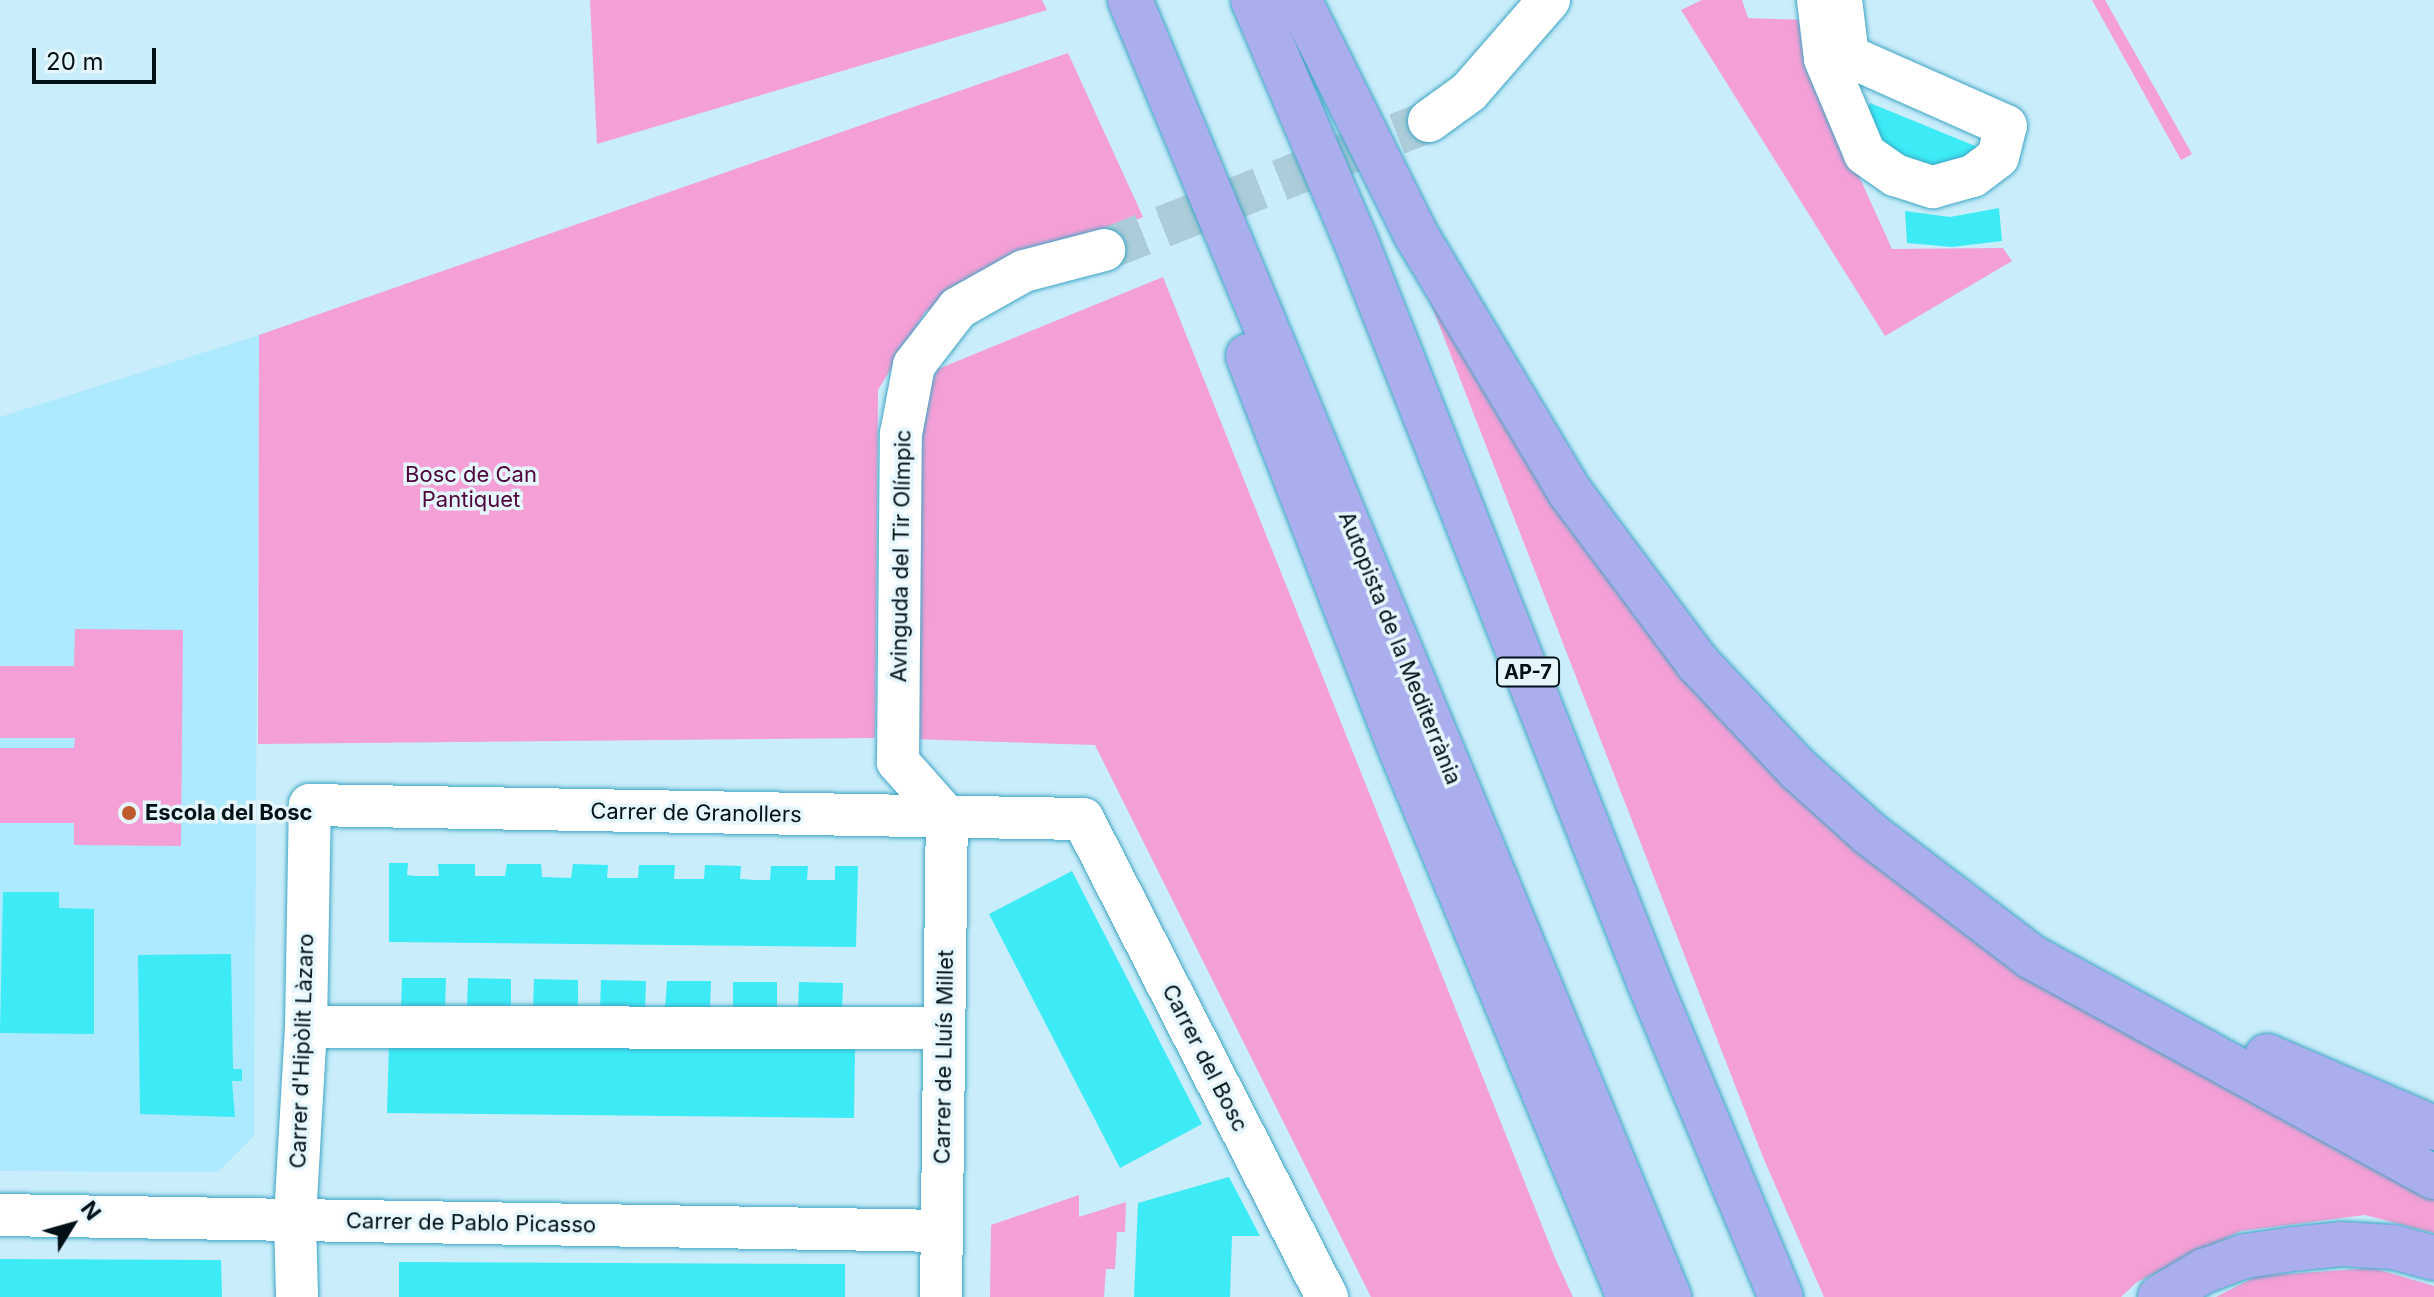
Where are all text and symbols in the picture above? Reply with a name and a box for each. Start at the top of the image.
scale bar [36,32,160,82]
text: 20 m [46,47,104,76]
street label: Avinguda del Tir Olímpic [886,429,916,683]
park label: Bosc de Can Pantiquet [405,461,537,512]
street label: Autopista de la Mediterrània [1333,508,1467,788]
road number: AP-7 [1496,656,1560,688]
street label: Carrer de Granollers [590,798,802,828]
place label: Escola del Bosc [145,800,313,826]
marker: Escola del Bosc [120,804,138,822]
street label: Carrer d'Hipòlit Làzaro [285,933,319,1169]
street label: Carrer de Lluís Millet [929,950,959,1164]
street label: Carrer del Bosc [1157,980,1253,1136]
north arrow [32,1185,112,1265]
text: N [76,1196,107,1225]
street label: Carrer de Pablo Picasso [346,1208,596,1238]

